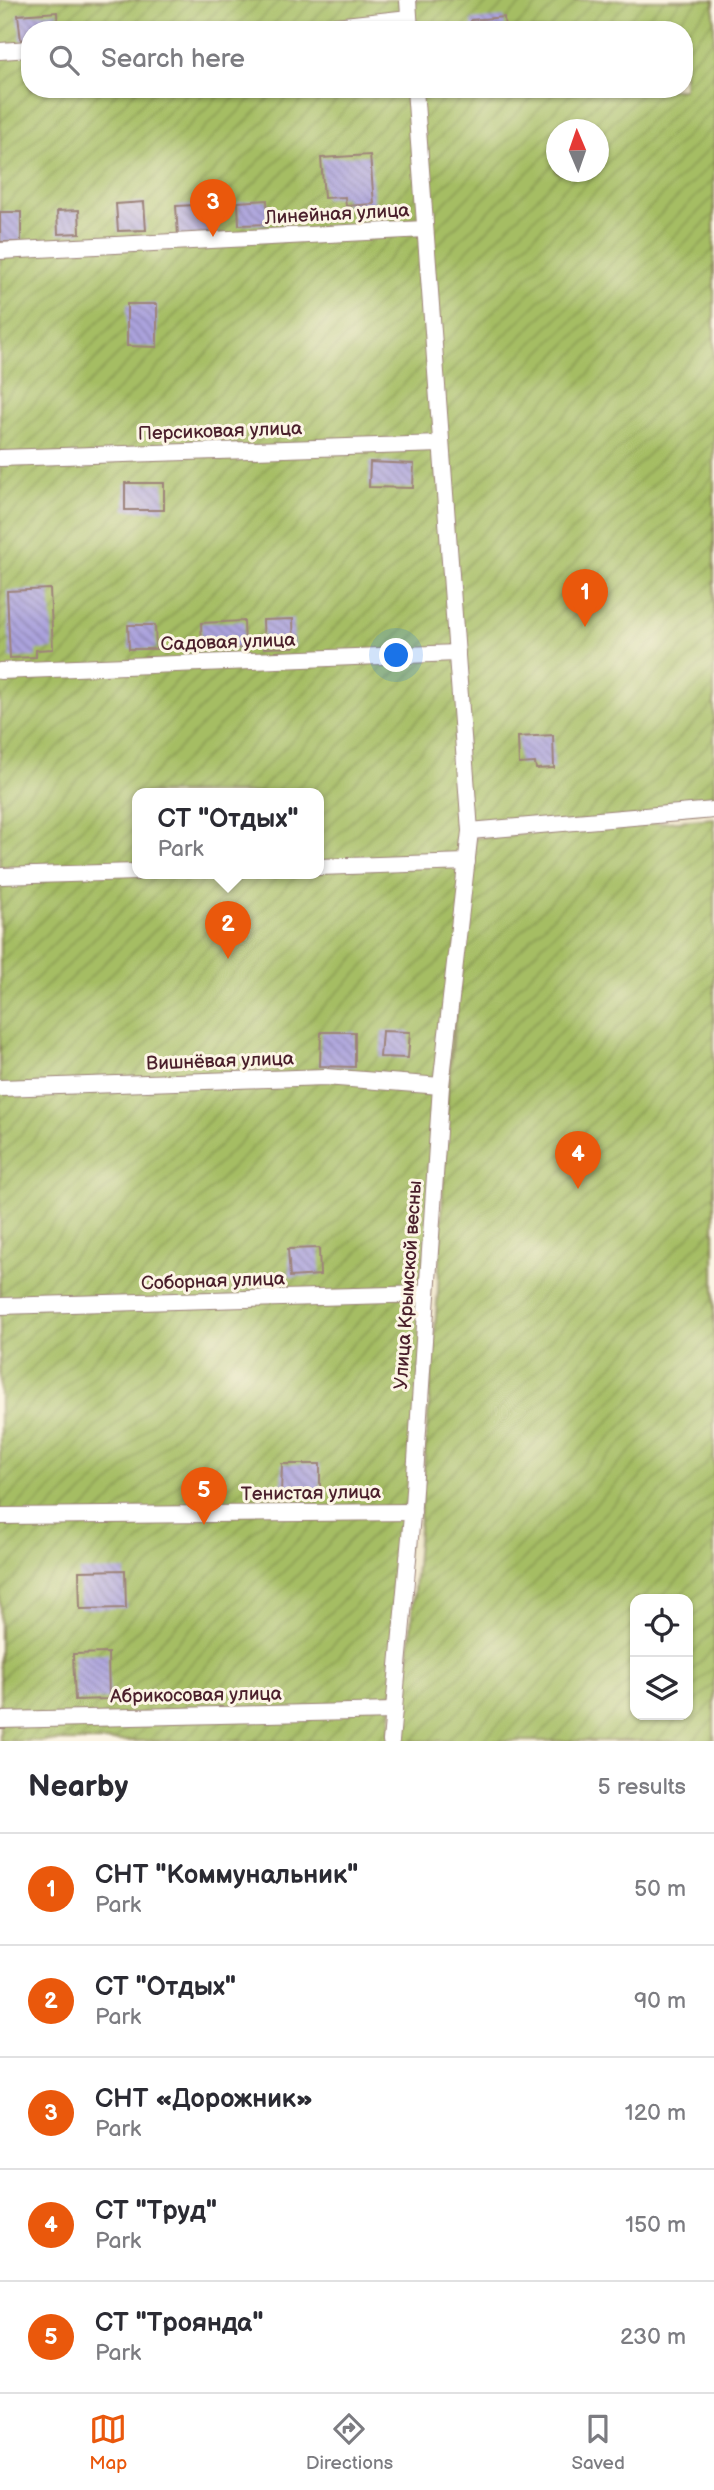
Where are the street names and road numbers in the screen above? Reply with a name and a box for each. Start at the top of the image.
street label: Линейная улица [263,199,410,230]
street label: Персиковая улица [137,417,303,446]
street label: Садовая улица [160,629,296,656]
street label: Вишнёвая улица [146,1047,294,1076]
street label: Улица Крымской весны [390,1180,427,1391]
street label: Соборная улица [141,1267,285,1296]
street label: Тенистая улица [241,1481,381,1506]
street label: Абрикосовая улица [109,1683,282,1709]

